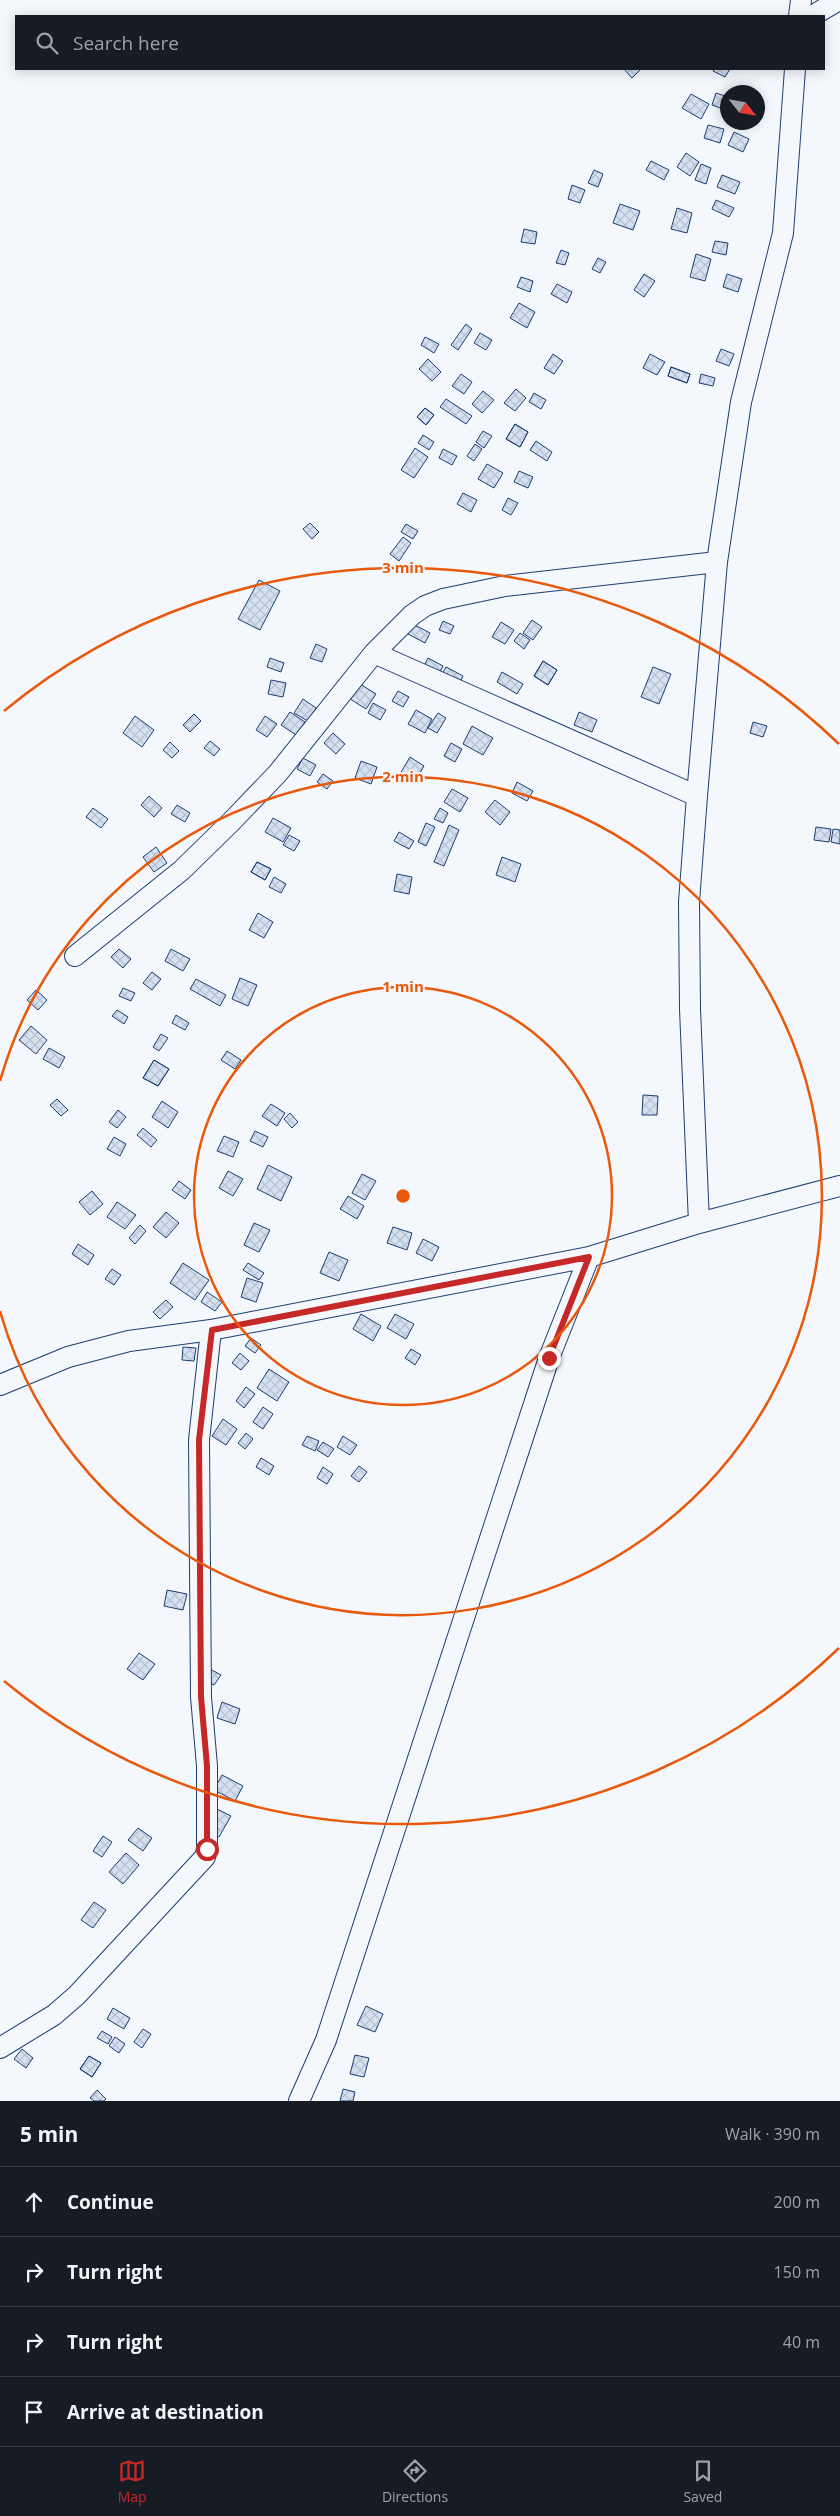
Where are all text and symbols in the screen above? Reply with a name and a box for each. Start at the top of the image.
search box [15,15,825,70]
icon: search [33,29,61,57]
text: Search here [73,30,179,56]
north arrow [720,85,765,130]
text: 3 min [382,557,424,577]
text: 2 min [382,766,424,786]
text: 1 min [382,976,424,996]
centre of rings [394,1187,412,1205]
route end [538,1347,561,1370]
route start [196,1838,219,1861]
text: 5 min [20,2120,78,2148]
text: Walk · 390 m [725,2123,820,2145]
icon: ahead [20,2188,48,2216]
text: Continue [67,2189,154,2215]
text: 200 m [774,2191,820,2213]
icon: right [20,2258,48,2286]
text: Turn right [67,2259,162,2285]
text: 150 m [774,2261,820,2283]
icon: right [20,2328,48,2356]
text: Turn right [67,2329,162,2355]
text: 40 m [783,2331,820,2353]
icon: arrive [20,2398,48,2426]
text: Arrive at destination [67,2399,264,2425]
tab: Map [118,2457,147,2506]
tab: Directions [382,2457,448,2506]
tab: Saved [683,2457,722,2506]

